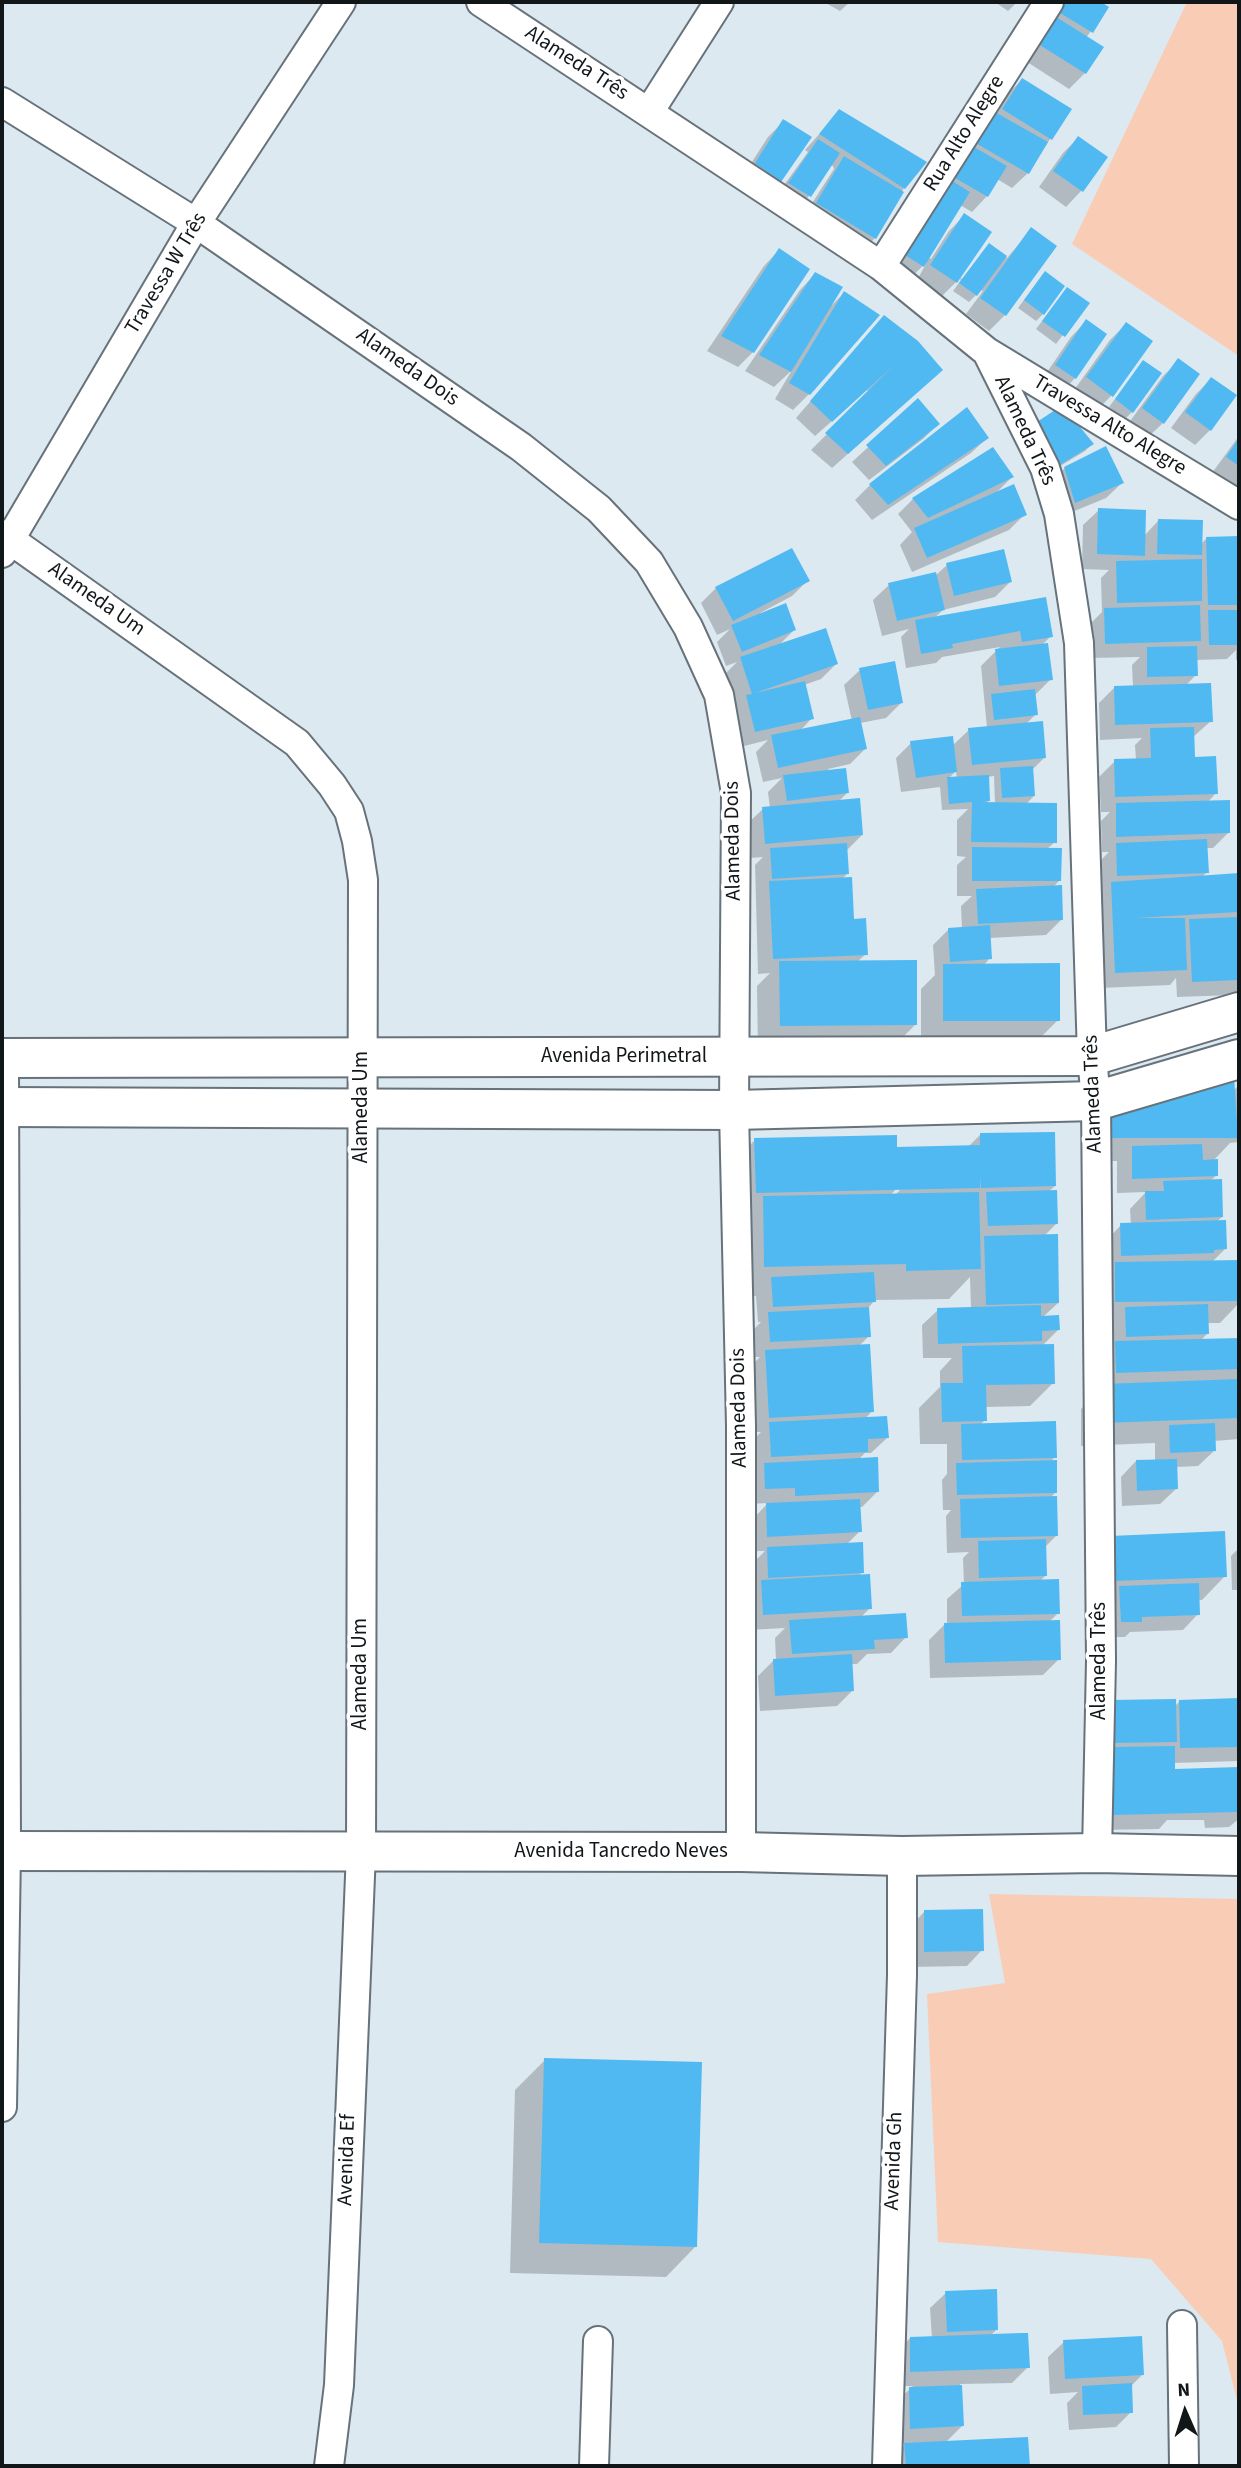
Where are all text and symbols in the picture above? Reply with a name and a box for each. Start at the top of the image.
street label: Alameda Três [520,21,632,107]
street label: Rua Alto Alegre [919,71,1011,197]
street label: Travessa W Três [121,209,213,339]
street label: Alameda Dois [351,323,463,413]
street label: Travessa Alto Alegre [1028,370,1190,482]
street label: Alameda Três [988,372,1060,490]
street label: Alameda Um [43,557,149,643]
street label: Alameda Dois [720,781,748,901]
street label: Alameda Três [1079,1035,1109,1153]
street label: Avenida Perimetral [541,1044,707,1070]
street label: Alameda Um [349,1051,375,1163]
street label: Alameda Dois [726,1348,754,1468]
street label: Alameda Três [1087,1602,1113,1720]
street label: Alameda Um [348,1618,374,1730]
street label: Avenida Tancredo Neves [514,1839,728,1865]
street label: Avenida Gh [881,2111,909,2211]
street label: Avenida Ef [334,2114,362,2206]
north arrow [1150,2377,1220,2447]
text: N [1177,2377,1191,2404]

